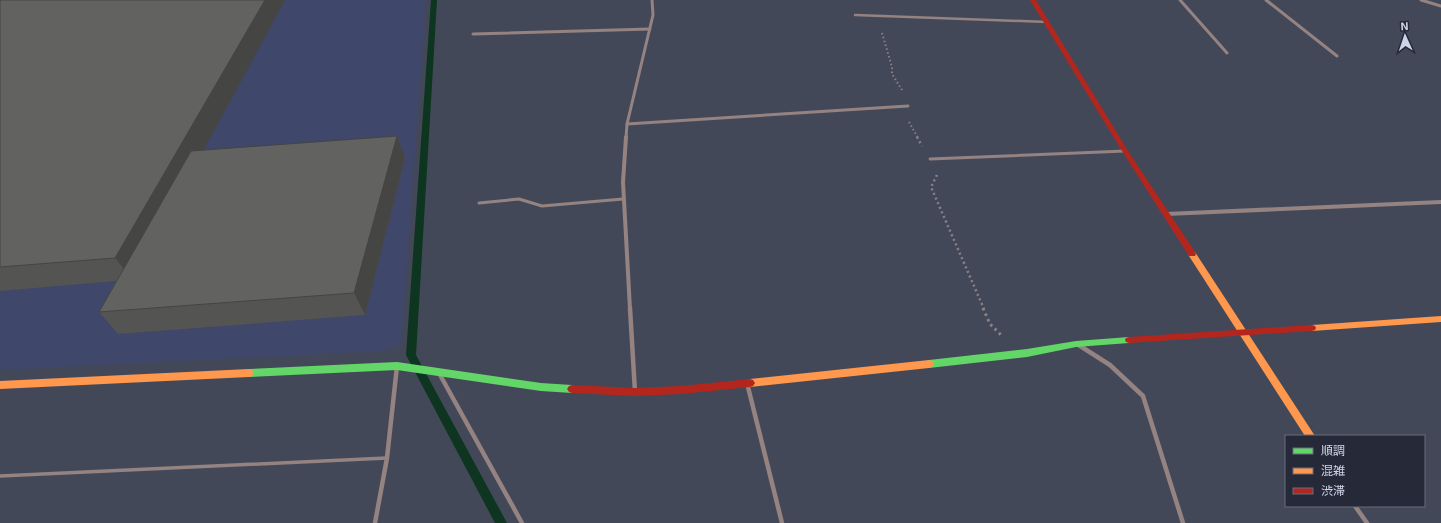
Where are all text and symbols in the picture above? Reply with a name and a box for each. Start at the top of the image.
north arrow [1385,16,1425,56]
text: N [1400,19,1409,32]
legend [1285,435,1425,507]
text: 順調 [1321,443,1345,457]
text: 混雑 [1321,463,1345,477]
text: 渋滞 [1321,483,1345,497]

